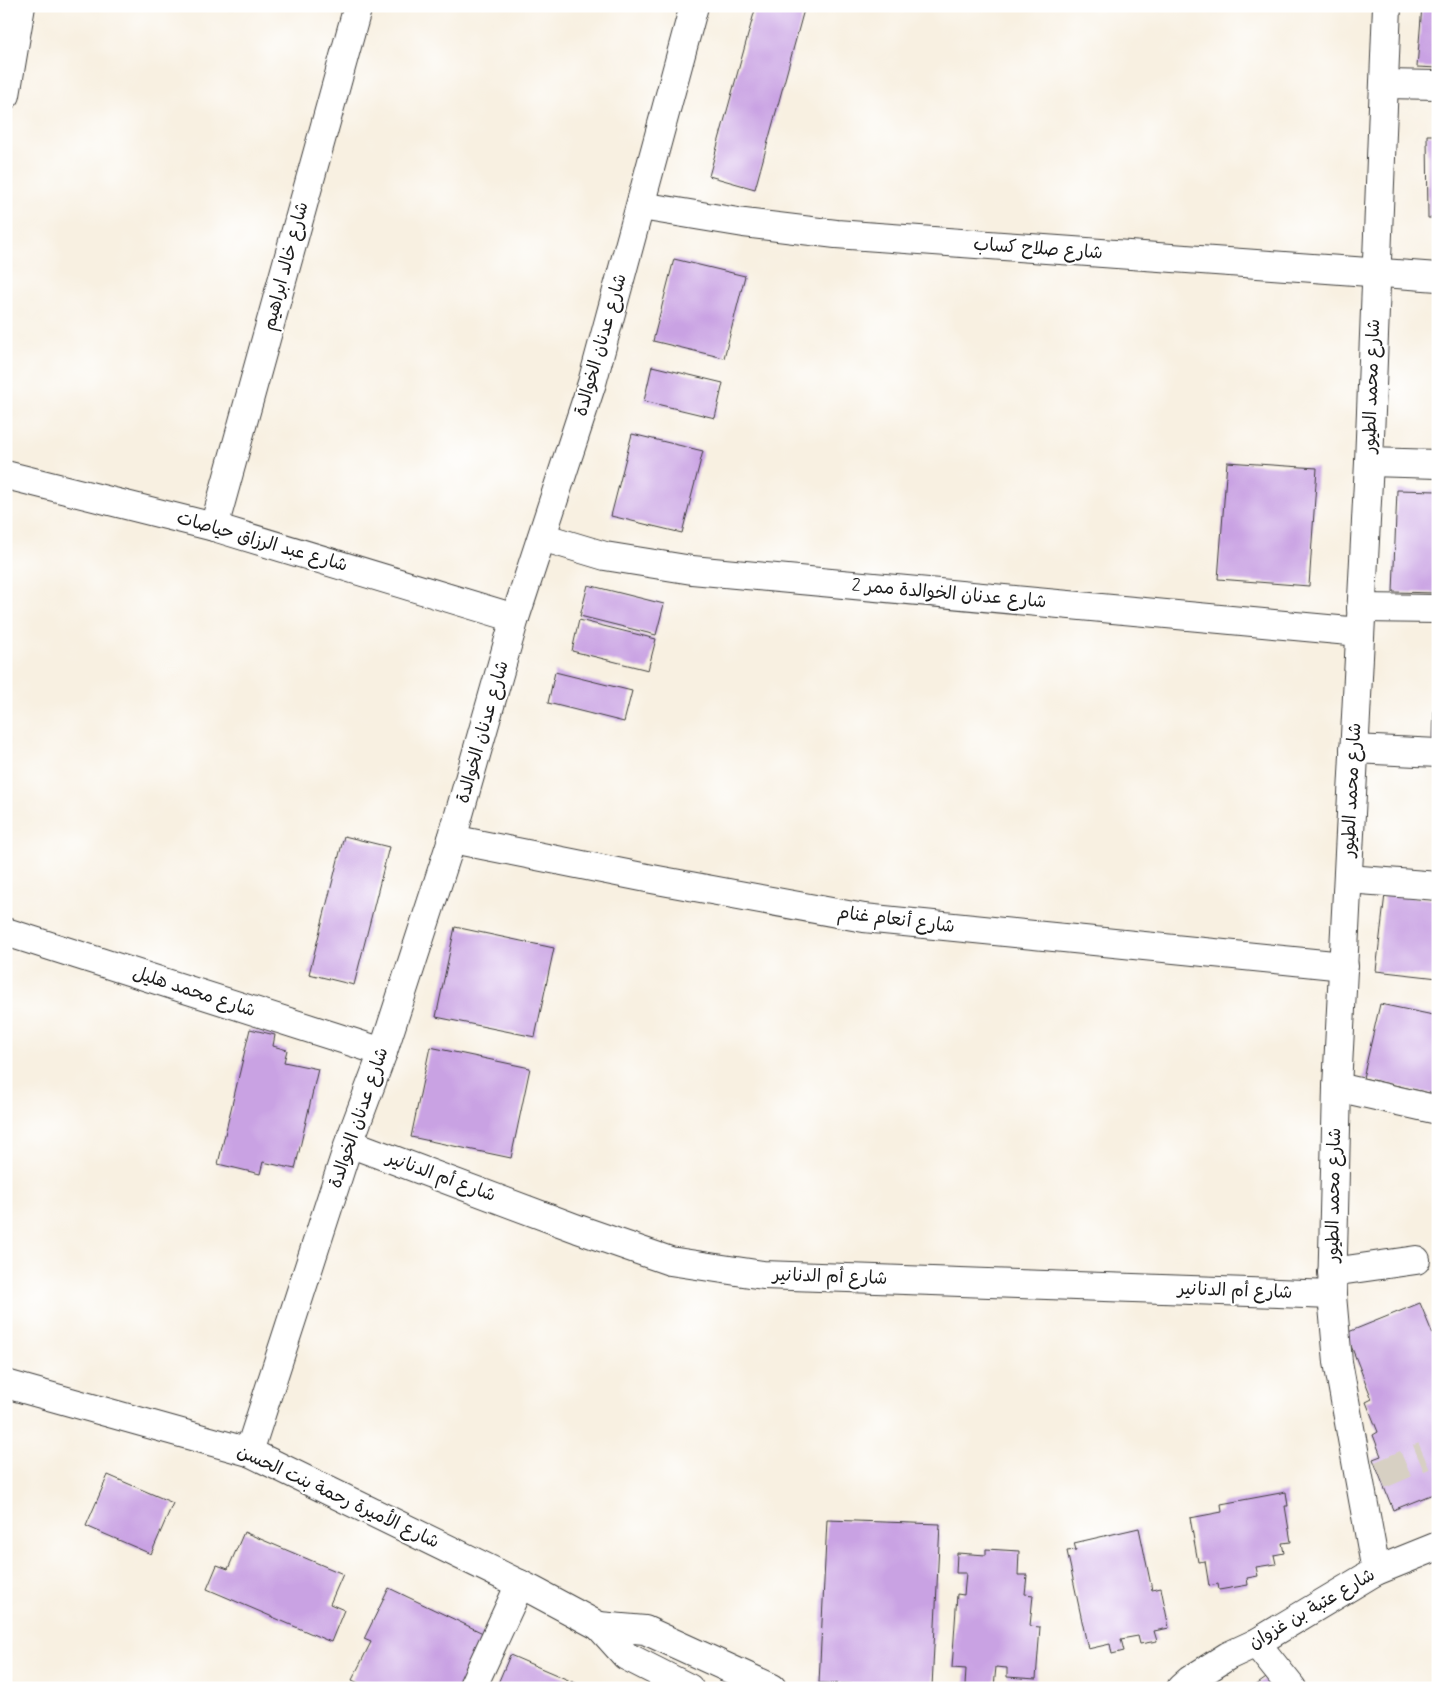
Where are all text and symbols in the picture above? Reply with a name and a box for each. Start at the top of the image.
street label: شارع خالد ابراهيم [257,199,316,333]
street label: شارع صلاح كساب [972,233,1104,265]
street label: شارع عدنان الخوالدة [569,271,633,419]
street label: شارع محمد الطيور [1358,318,1386,456]
street label: شارع عبد الرزاق حياصات [174,506,350,578]
street label: شارع عدنان الخوالدة ممر 2 [851,574,1047,614]
street label: شارع عدنان الخوالدة [451,658,515,806]
street label: شارع محمد الطيور [1336,722,1368,860]
street label: شارع أنعام غنام [836,901,956,940]
street label: شارع محمد هليل [130,961,258,1023]
street label: شارع عدنان الخوالدة [324,1044,394,1192]
street label: شارع محمد الطيور [1321,1128,1347,1264]
street label: شارع أم الدنانير [381,1145,499,1209]
street label: شارع أم الدنانير [770,1263,888,1292]
street label: شارع أم الدنانير [1175,1277,1293,1306]
street label: شارع الأميرة رحمة بنت الحسن [233,1439,444,1555]
street label: شارع عتبة بن غزوان [1244,1563,1380,1655]

